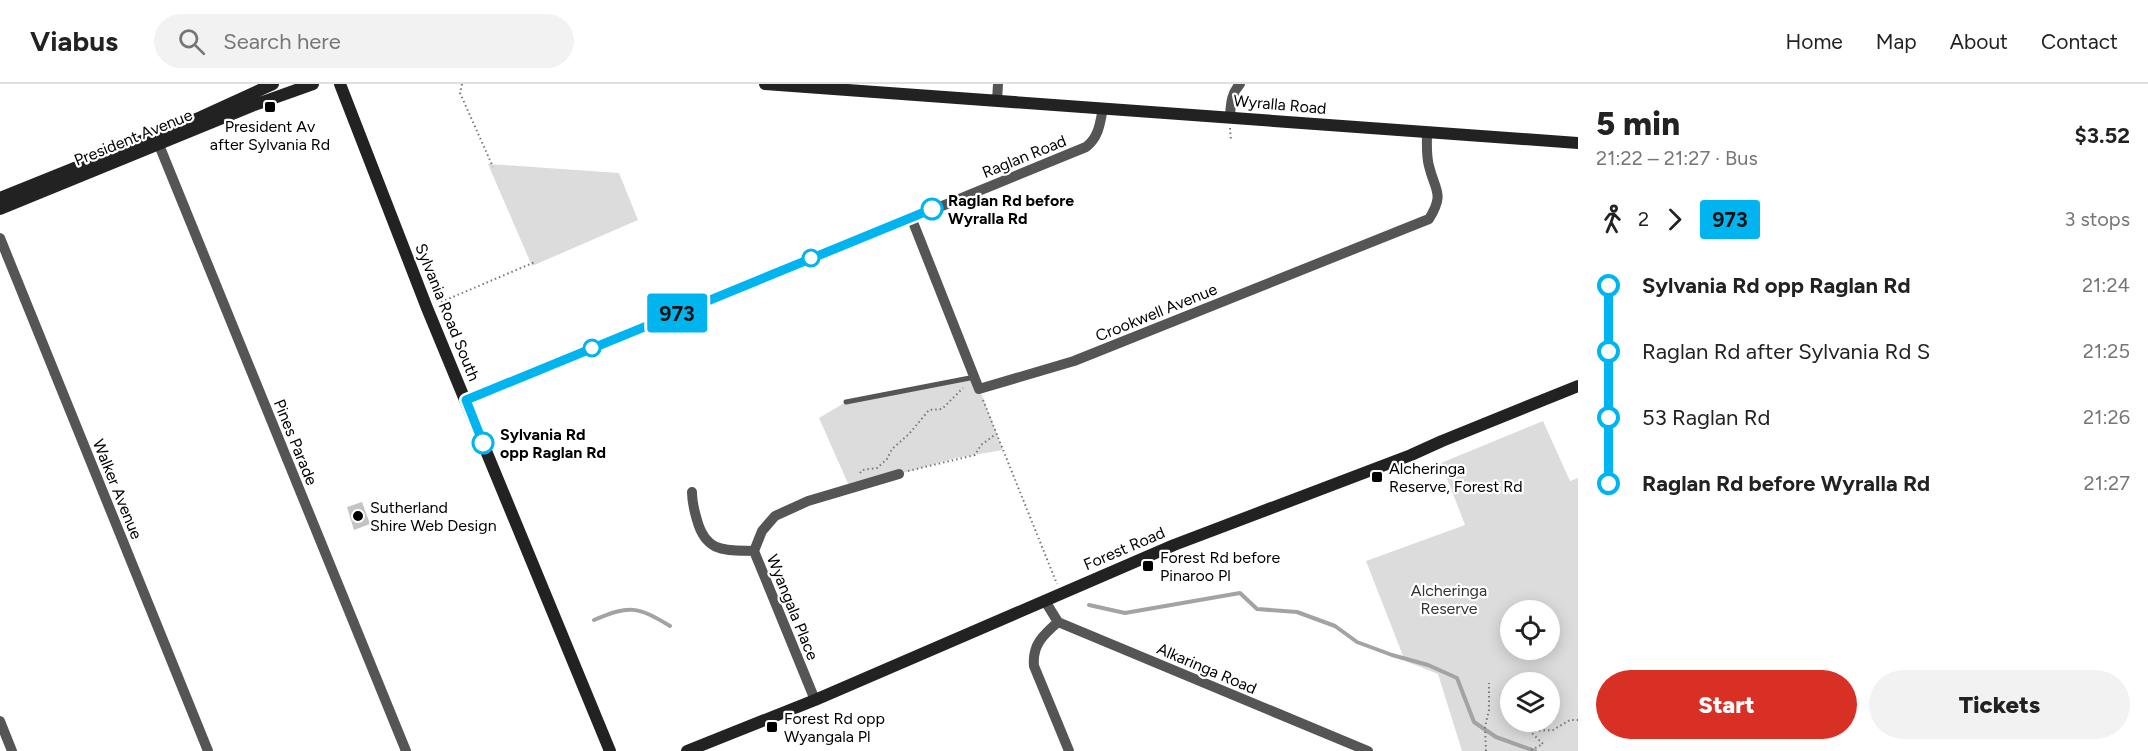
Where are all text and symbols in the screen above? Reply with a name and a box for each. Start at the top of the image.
search box [154,14,574,68]
text: Viabus [30,24,118,58]
icon: search [175,25,208,58]
text: Search here [223,28,341,55]
text: Home [1786,29,1843,54]
text: Map [1876,29,1917,54]
text: About [1950,29,2008,54]
text: Contact [2041,29,2118,54]
street label: Wyralla Road [1233,91,1327,118]
marker: President Av after Sylvania Rd [263,100,277,114]
text: 5 min [1596,104,1680,143]
street label: President Avenue [71,105,195,170]
place label: President Av after Sylvania Rd [210,117,330,154]
text: $3.52 [2075,122,2130,149]
street label: Raglan Road [979,131,1069,182]
text: 21:22 – 21:27 · Bus [1596,146,1758,170]
place label: Raglan Rd before Wyralla Rd [948,191,1074,228]
marker: Raglan Rd before Wyralla Rd [921,198,943,220]
icon: walk [1596,203,1629,236]
icon: forward [1658,203,1691,236]
text: 2 [1638,207,1649,231]
text: 973 [1712,207,1748,232]
text: 3 stops [2065,207,2130,231]
street label: Sylvania Road South [411,241,484,384]
unlabelled marker [802,249,820,267]
text: Sylvania Rd opp Raglan Rd [1642,272,1911,299]
text: 21:24 [2082,273,2130,297]
street label: Crookwell Avenue [1093,279,1220,346]
line badge: 973 [642,294,712,332]
text: 973 [659,301,695,326]
text: Raglan Rd after Sylvania Rd S [1642,338,1930,365]
unlabelled marker [583,339,601,357]
text: 21:25 [2083,339,2130,363]
street label: Pines Parade [270,396,321,488]
text: 53 Raglan Rd [1642,404,1770,431]
text: 21:26 [2083,405,2130,429]
place label: Sylvania Rd opp Raglan Rd [500,425,606,462]
marker: Sylvania Rd opp Raglan Rd [472,432,494,454]
street label: Walker Avenue [89,436,146,542]
place label: Alcheringa Reserve, Forest Rd [1389,459,1523,496]
marker: Alcheringa Reserve, Forest Rd [1370,470,1384,484]
text: Raglan Rd before Wyralla Rd [1642,470,1930,497]
text: 21:27 [2084,471,2130,495]
place label: Sutherland Shire Web Design [370,498,497,535]
marker: Sutherland Shire Web Design [351,509,365,523]
street label: Forest Road [1081,523,1168,574]
place label: Forest Rd before Pinaroo Pl [1160,548,1280,585]
street label: Wyangala Place [763,552,822,663]
marker: Forest Rd before Pinaroo Pl [1141,559,1155,573]
park label: Alcheringa Reserve [1411,581,1487,618]
map controls [1500,600,1560,732]
button: locate [1500,600,1560,660]
street label: Alkaringa Road [1154,639,1260,698]
button: Start [1596,670,1857,739]
button: Tickets [1869,670,2130,739]
button: layers [1500,672,1560,732]
place label: Forest Rd opp Wyangala Pl [784,709,885,746]
marker: Forest Rd opp Wyangala Pl [765,720,779,734]

